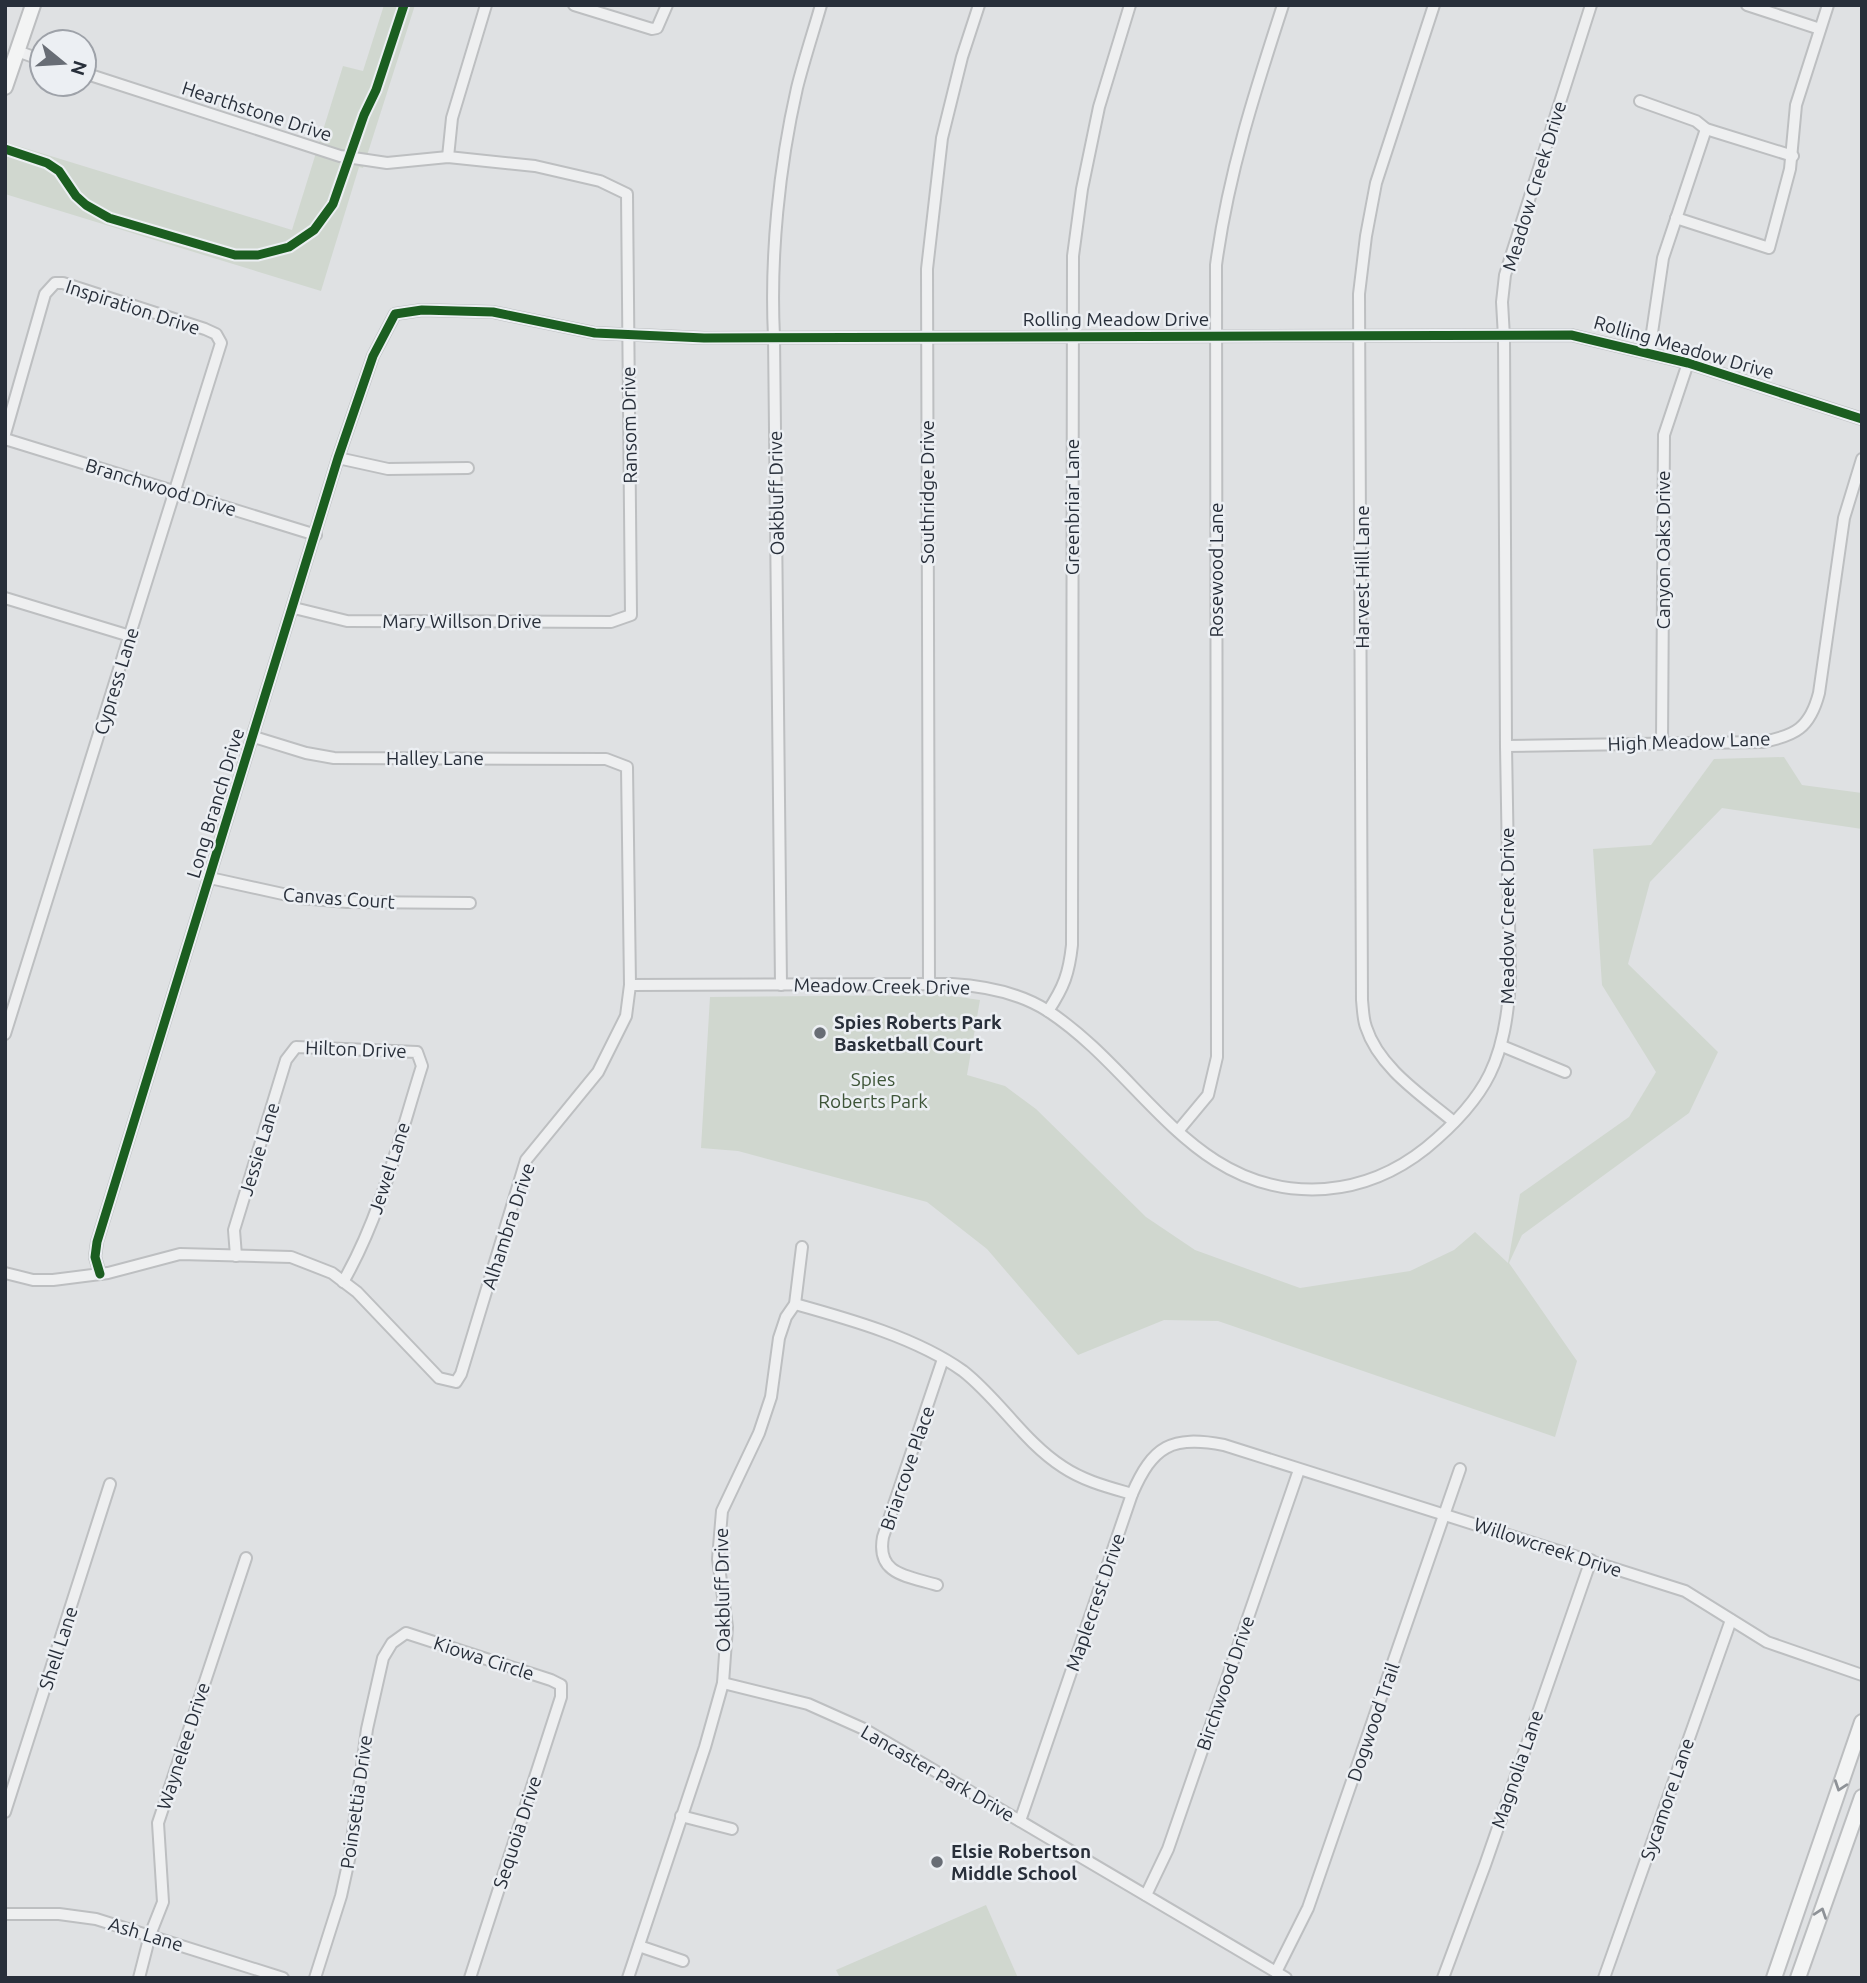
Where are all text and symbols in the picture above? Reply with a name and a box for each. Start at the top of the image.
north arrow [28,28,98,98]
text: N [67,58,92,78]
street label: Hearthstone Drive [179,76,335,146]
street label: Meadow Creek Drive [1498,98,1570,274]
street label: Inspiration Drive [63,275,203,339]
street label: Rolling Meadow Drive [1023,308,1209,330]
street label: Rolling Meadow Drive [1591,311,1777,383]
street label: Ransom Drive [617,366,641,484]
street label: Southridge Drive [916,420,938,564]
street label: Oakbluff Drive [764,430,788,556]
street label: Greenbriar Lane [1061,439,1083,575]
street label: Branchwood Drive [83,454,239,520]
street label: Canyon Oaks Drive [1652,470,1674,630]
street label: Rosewood Lane [1205,503,1227,637]
street label: Harvest Hill Lane [1351,505,1373,649]
street label: Mary Willson Drive [382,610,542,632]
street label: Cypress Lane [89,625,143,737]
street label: Long Branch Drive [182,725,248,881]
street label: High Meadow Lane [1607,727,1771,755]
street label: Halley Lane [386,747,484,769]
street label: Meadow Creek Drive [1496,828,1518,1004]
street label: Canvas Court [282,883,396,913]
street label: Meadow Creek Drive [793,973,971,999]
place label: Spies Roberts Park Basketball Court [834,1011,1002,1055]
marker: Spies Roberts Park Basketball Court [812,1025,828,1041]
street label: Hilton Drive [305,1036,407,1062]
park label: Spies Roberts Park [818,1068,928,1112]
street label: Jessie Lane [234,1100,284,1198]
street label: Jewel Lane [364,1119,414,1217]
street label: Alhambra Drive [477,1160,539,1292]
street label: Briarcove Place [875,1403,939,1533]
street label: Willowcreek Drive [1471,1513,1625,1581]
street label: Oakbluff Drive [710,1527,734,1653]
street label: Maplecrest Drive [1061,1530,1129,1674]
street label: Shell Lane [34,1604,82,1692]
street label: Birchwood Drive [1192,1613,1258,1753]
street label: Kiowa Circle [431,1631,537,1685]
street label: Dogwood Trail [1342,1660,1404,1784]
street label: Waynelee Drive [152,1680,214,1812]
street label: Magnolia Lane [1486,1707,1548,1831]
street label: Lancaster Park Drive [857,1720,1019,1826]
street label: Poinsettia Drive [336,1734,376,1870]
street label: Sycamore Lane [1636,1735,1698,1863]
street label: Sequoia Drive [488,1773,546,1891]
one-way arrow [1834,1780,1848,1792]
place label: Elsie Robertson Middle School [951,1840,1091,1884]
marker: Elsie Robertson Middle School [929,1854,945,1870]
one-way arrow [1813,1908,1827,1920]
street label: Ash Lane [106,1912,186,1956]

